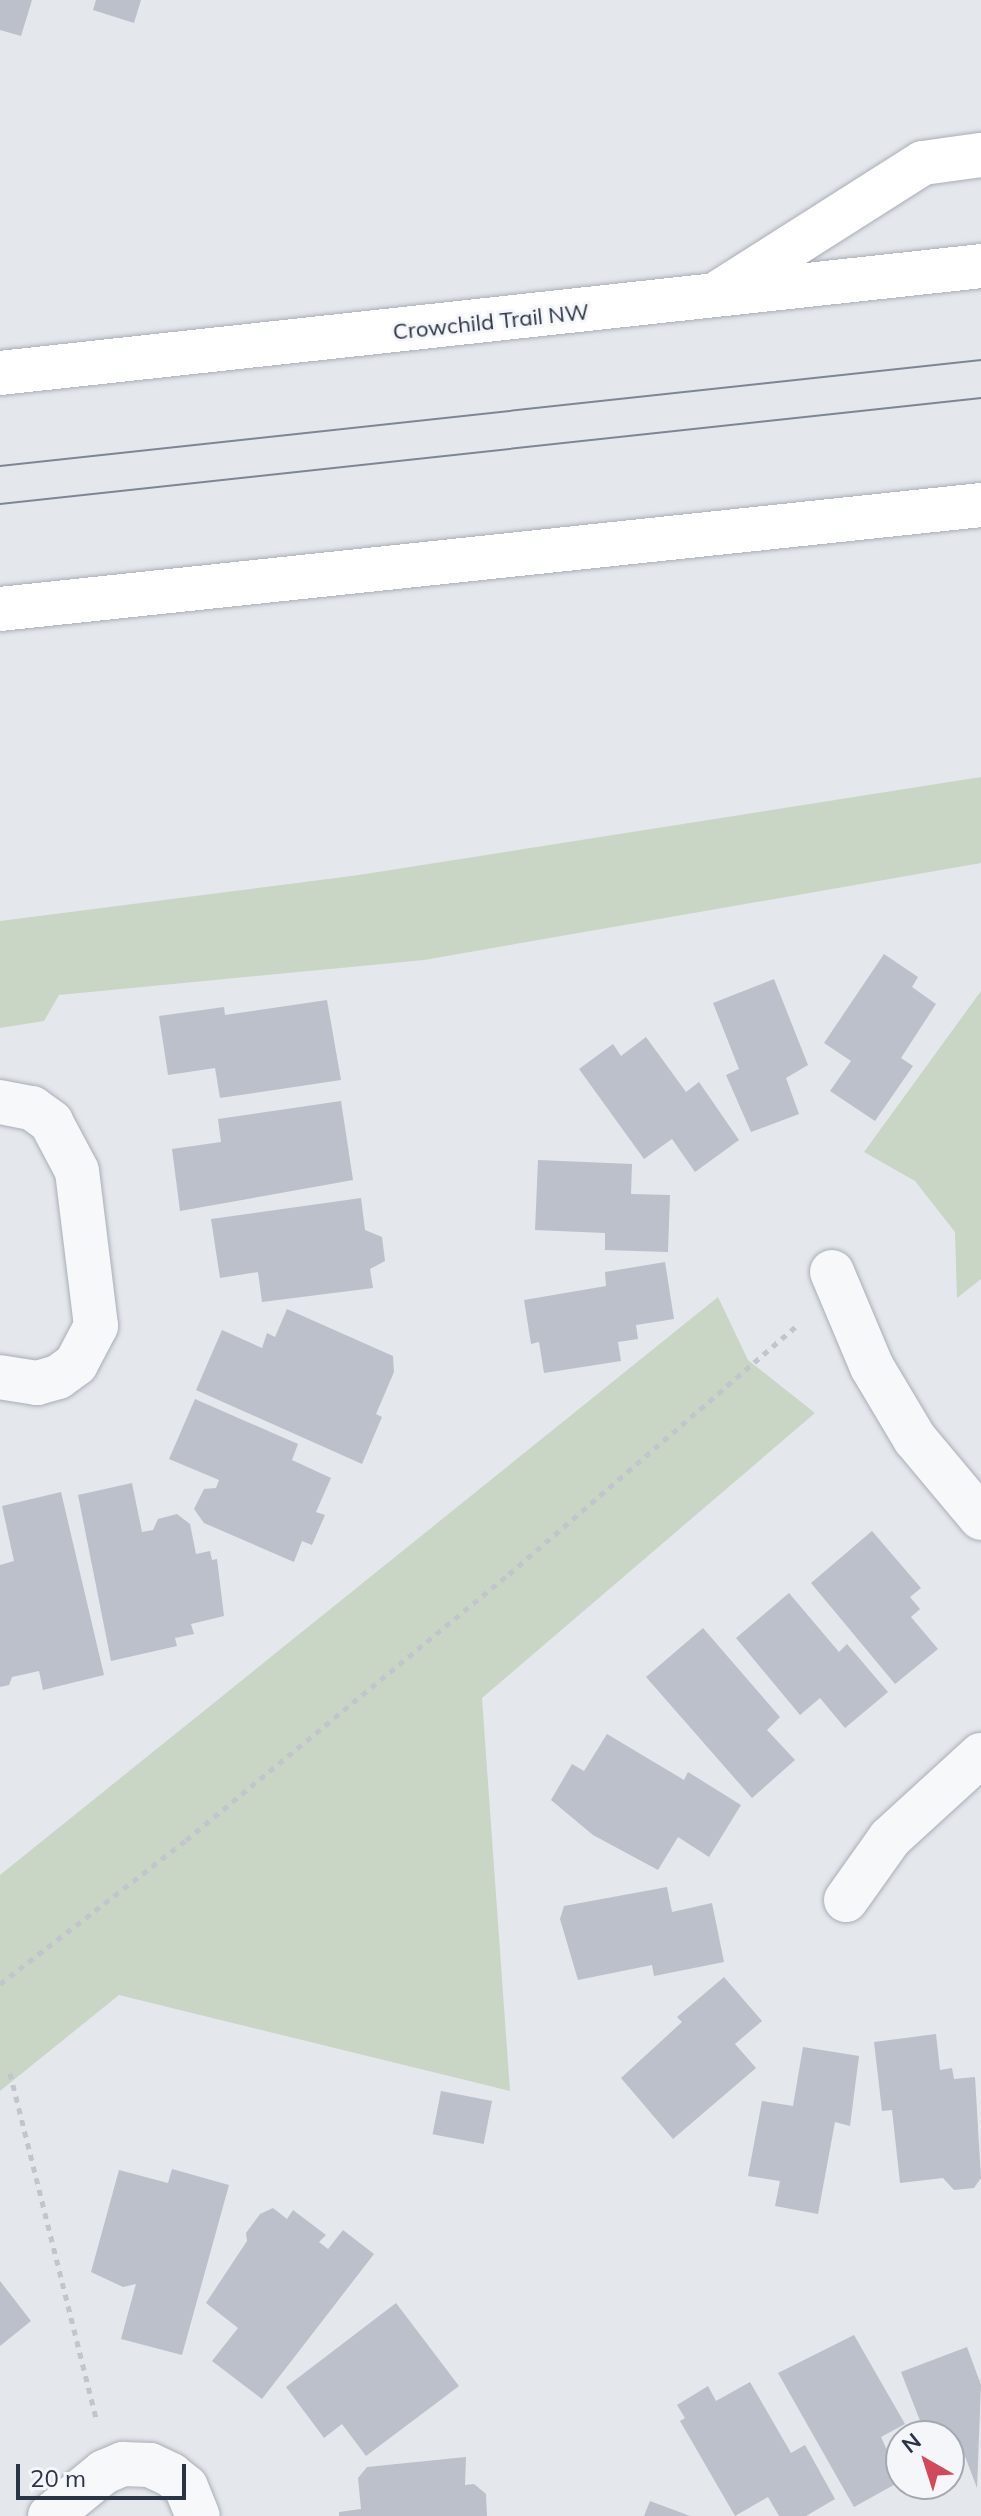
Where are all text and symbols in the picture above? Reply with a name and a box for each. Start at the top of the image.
street label: Crowchild Trail NW [392,299,590,345]
north arrow [885,2420,965,2500]
text: N [896,2427,926,2459]
scale bar [20,2448,190,2498]
text: 20 m [30,2463,86,2493]

